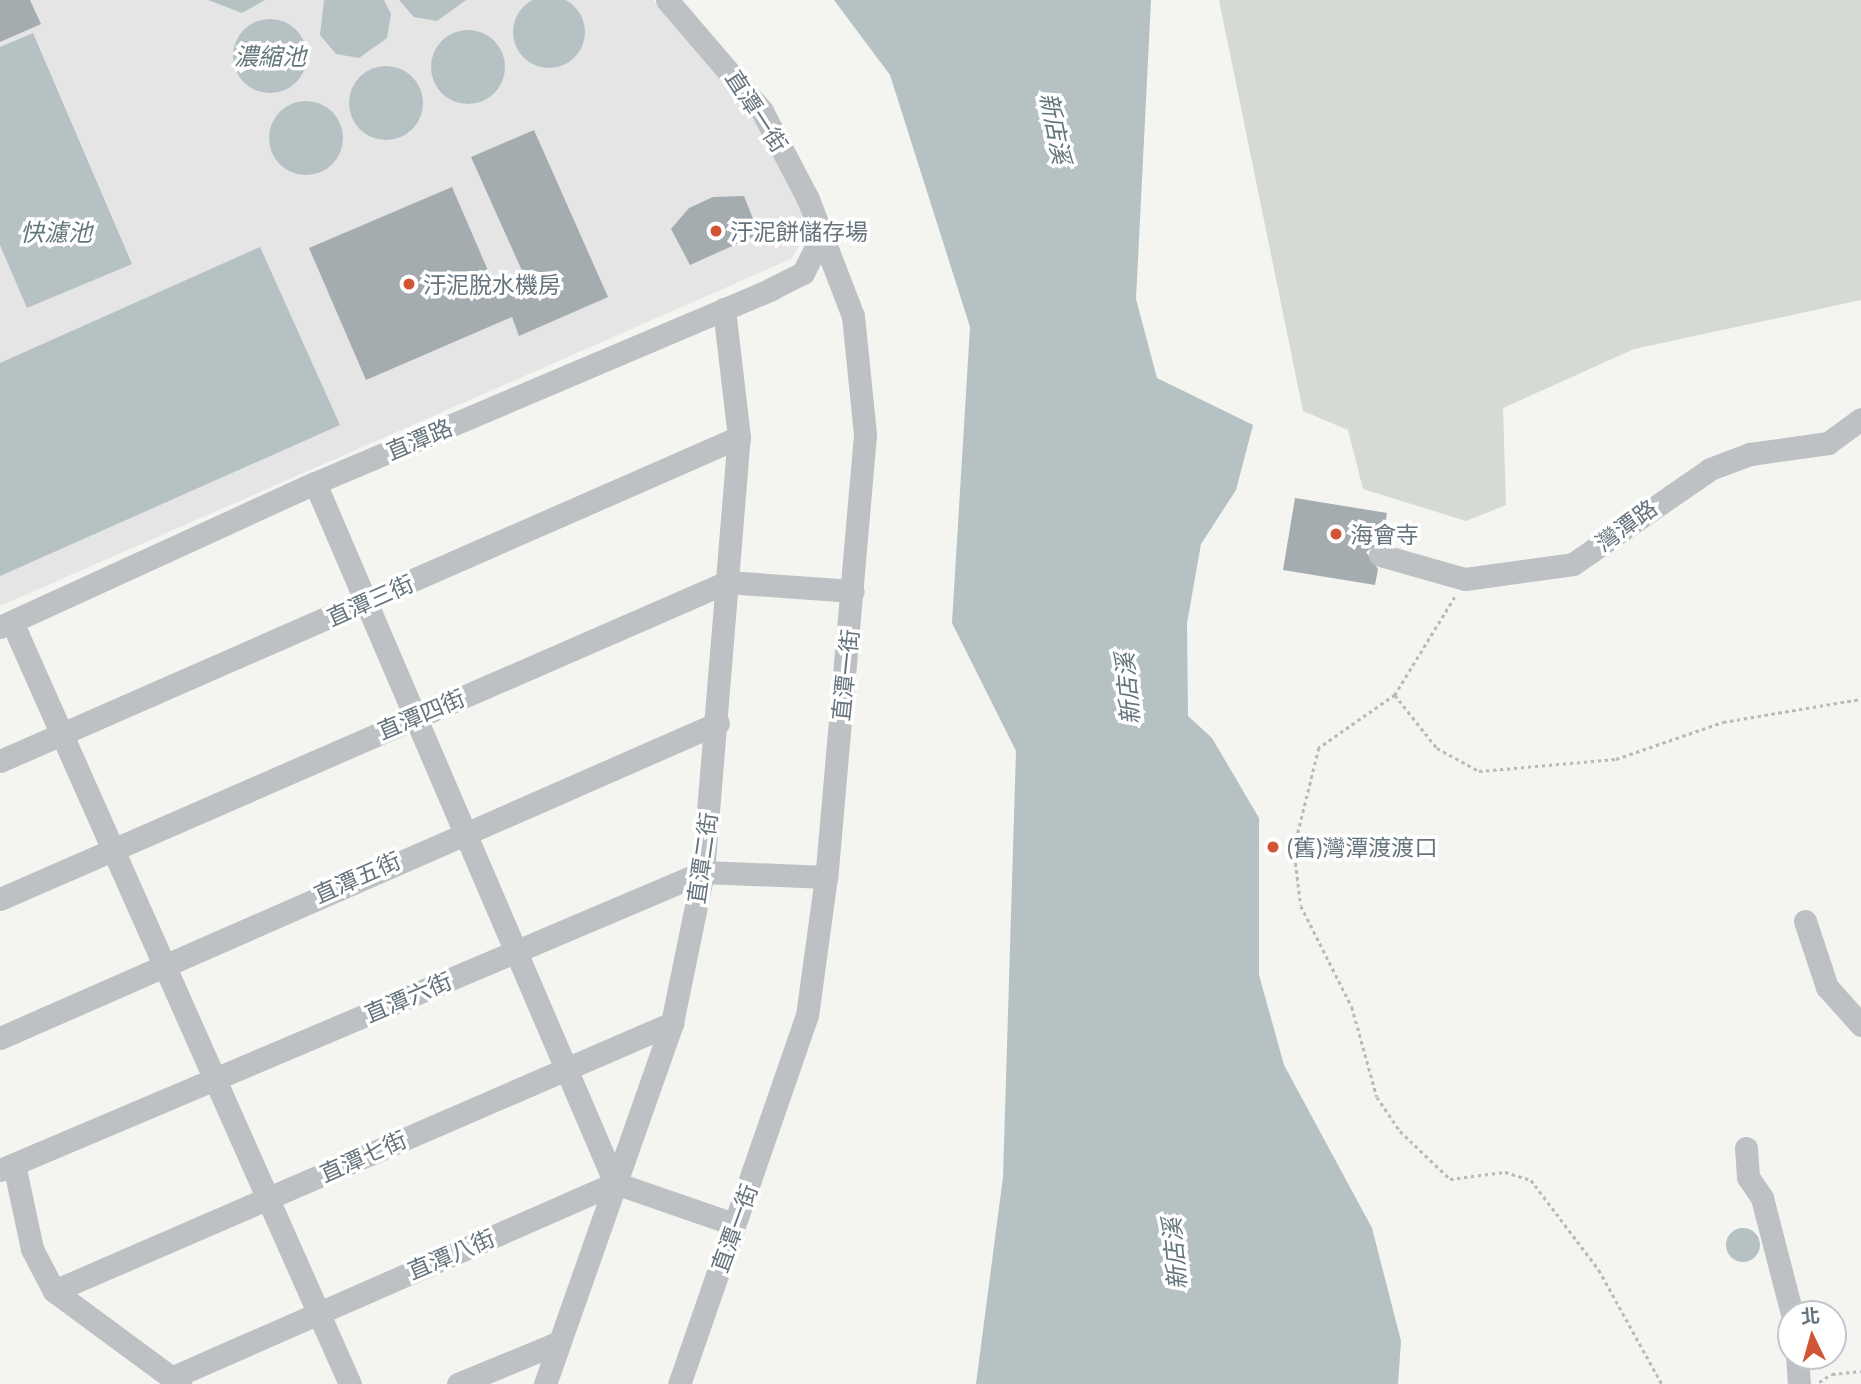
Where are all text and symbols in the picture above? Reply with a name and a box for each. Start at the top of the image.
water label: 濃縮池 [234,42,306,70]
street label: 直潭一街 [720,65,794,157]
water label: 新店溪 [1035,90,1077,166]
place label: 汙泥餅儲存場 [730,217,868,245]
water label: 快濾池 [20,218,92,246]
marker: 汙泥餅儲存場 [708,223,724,239]
place label: 汙泥脫水機房 [423,270,561,298]
marker: 汙泥脫水機房 [401,276,417,292]
street label: 直潭路 [382,413,456,465]
street label: 灣潭路 [1590,494,1662,556]
place label: 海會寺 [1350,520,1419,548]
marker: 海會寺 [1328,526,1344,542]
street label: 直潭三街 [322,569,418,631]
street label: 直潭一街 [826,628,864,722]
water label: 新店溪 [1110,652,1144,726]
street label: 直潭四街 [373,683,469,745]
street label: 直潭二街 [682,811,722,905]
place label: (舊)灣潭渡渡口 [1287,833,1437,861]
marker: (舊)灣潭渡渡口 [1265,839,1281,855]
street label: 直潭五街 [309,846,405,908]
street label: 直潭六街 [360,966,456,1028]
street label: 直潭七街 [315,1125,411,1187]
street label: 直潭一街 [705,1180,763,1276]
water label: 新店溪 [1157,1217,1191,1291]
street label: 直潭八街 [403,1223,499,1285]
north arrow [1777,1300,1847,1370]
text: 北 [1800,1303,1821,1328]

